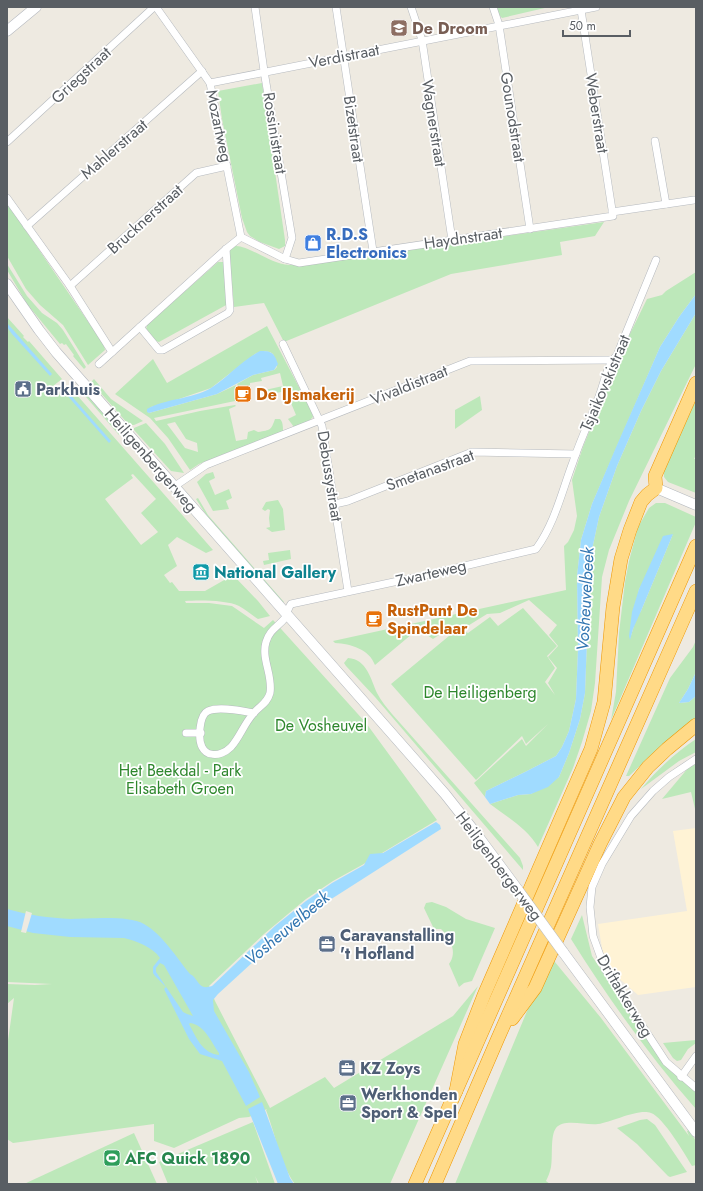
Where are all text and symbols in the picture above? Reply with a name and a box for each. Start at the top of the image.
scale bar [563,12,630,38]
place label: De Droom [412,17,488,40]
text: 50 m [569,17,596,35]
school or university icon: De Droom [389,18,409,38]
street label: Verdistraat [307,38,381,74]
street label: Griegstraat [46,41,116,109]
street label: Gounodstraat [495,70,531,164]
street label: Weberstraat [579,71,615,155]
street label: Wagnerstraat [416,78,452,169]
street label: Mozartweg [200,87,238,165]
street label: Rossinistraat [257,91,293,176]
street label: Bizetstraat [338,94,370,164]
street label: Mahlerstraat [76,113,152,184]
street label: Brucknerstraat [102,179,188,259]
street label: Haydnstraat [422,221,504,255]
place label: R.D.S Electronics [326,223,407,264]
shop icon: R.D.S Electronics [303,233,323,253]
street label: Tsjaikovskistraat [574,331,636,435]
street label: Vivaldistraat [367,359,451,411]
place label: Parkhuis [36,378,100,401]
public building icon: Parkhuis [13,379,33,399]
place label: De IJsmakerij [256,383,355,406]
cafe icon: De IJsmakerij [233,384,253,404]
street label: Heiligenbergerweg [99,403,203,517]
street label: Debussystraat [311,429,349,523]
street label: Smetanastraat [383,443,477,497]
water label: Vosheuvelbeek [570,546,600,652]
street label: Zwarteweg [393,554,469,592]
place label: National Gallery [214,561,337,584]
museum icon: National Gallery [191,562,211,582]
place label: RustPunt De Spindelaar [387,599,478,640]
cafe icon: RustPunt De Spindelaar [364,609,384,629]
park label: De Heiligenberg [423,681,537,704]
park label: De Vosheuvel [275,714,367,737]
park label: Het Beekdal - Park Elisabeth Groen [119,759,242,800]
street label: Heiligenbergerweg [450,807,548,925]
water label: Vosheuvelbeek [239,885,335,971]
place label: Caravanstalling 't Hofland [340,924,454,965]
office icon: Caravanstalling 't Hofland [317,934,337,954]
street label: Driftakkerweg [591,950,659,1042]
place label: KZ Zoys [360,1057,420,1080]
office icon: KZ Zoys [337,1058,357,1078]
place label: Werkhonden Sport & Spel [361,1083,458,1124]
office icon: Werkhonden Sport & Spel [338,1093,358,1113]
place label: AFC Quick 1890 [124,1147,250,1170]
sports icon: AFC Quick 1890 [102,1148,122,1168]

